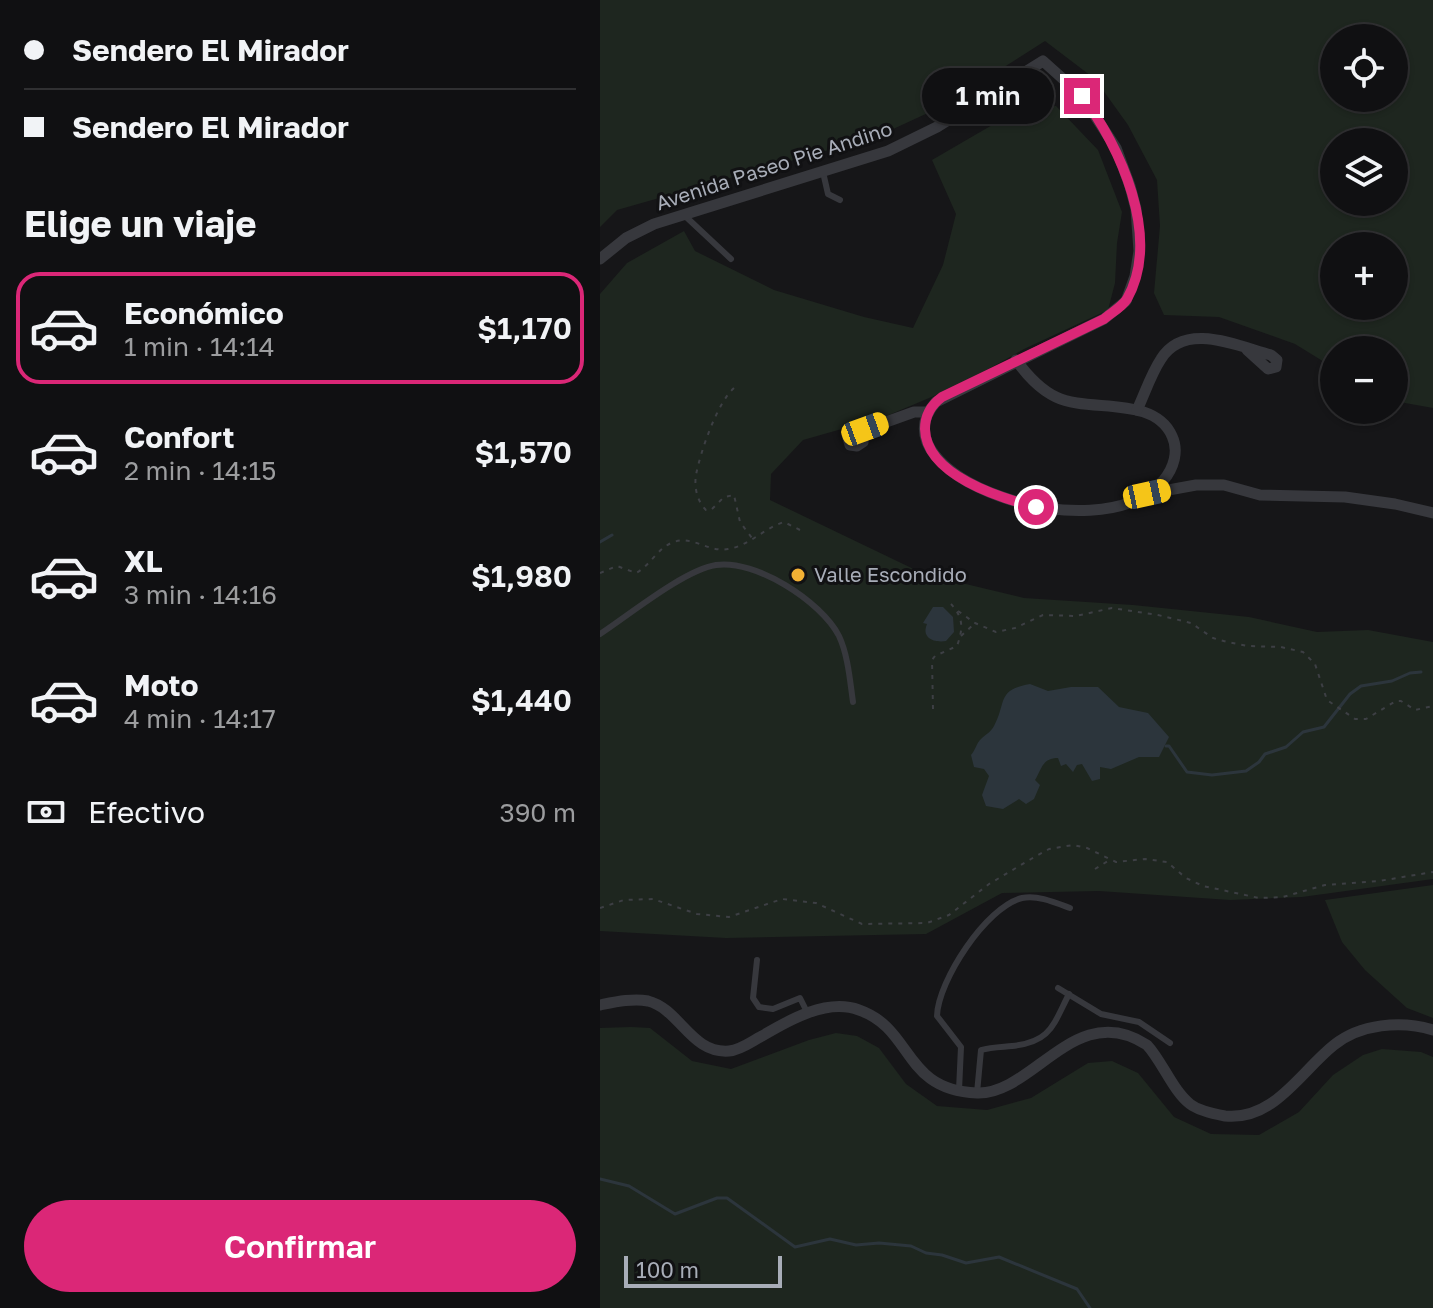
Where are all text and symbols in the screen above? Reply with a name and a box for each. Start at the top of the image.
map controls [1320,24,1408,424]
button: locate [1320,24,1408,112]
text: Sendero El Mirador [72,32,349,68]
callout: 1 min [922,68,1054,124]
route end [1064,78,1100,114]
text: 1 min [955,80,1021,111]
text: Sendero El Mirador [72,109,349,145]
street label: Avenida Paseo Pie Andino [653,115,895,215]
button: layers [1320,128,1408,216]
text: Elige un viaje [24,202,256,245]
button: + [1320,232,1408,320]
icon: car [28,292,100,364]
text: Económico [124,295,284,331]
text: $1,170 [477,310,572,346]
text: 1 min · 14:14 [124,331,275,362]
button: − [1320,336,1408,424]
car [838,410,892,448]
icon: car [28,416,100,488]
text: Confort [124,419,235,455]
text: $1,570 [474,434,572,470]
text: 2 min · 14:15 [124,455,276,486]
car [1121,477,1173,511]
route start [1018,489,1054,525]
icon: car [28,540,100,612]
text: XL [124,543,163,579]
text: $1,980 [471,558,572,594]
place label: Valle Escondido [814,562,967,586]
marker: Valle Escondido [789,566,807,584]
text: 3 min · 14:16 [124,579,277,610]
icon: car [28,664,100,736]
text: Moto [124,667,199,703]
text: $1,440 [471,682,572,718]
text: 4 min · 14:17 [124,703,276,734]
icon: cash [24,790,68,834]
text: Efectivo [88,794,205,830]
text: 390 m [499,797,576,828]
button: Confirmar [24,1200,576,1292]
scale bar [624,1252,782,1288]
text: 100 m [636,1256,699,1283]

